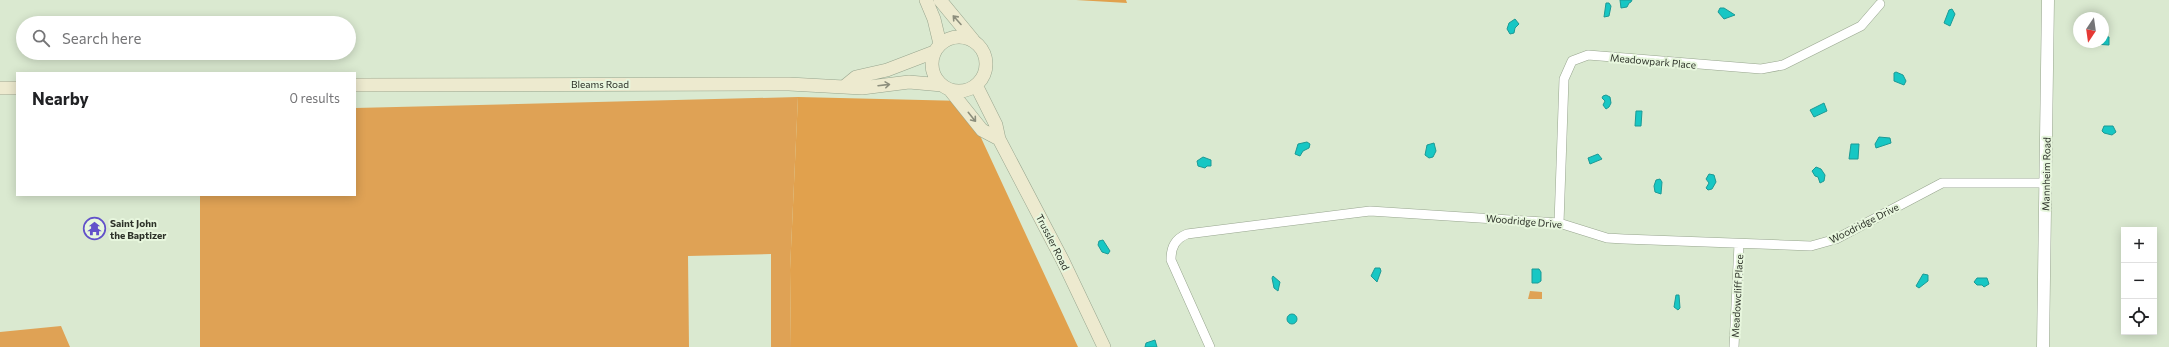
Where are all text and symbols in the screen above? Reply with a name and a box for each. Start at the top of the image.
north arrow [2073,12,2109,48]
one-way arrow [952,14,961,25]
search box [16,16,356,60]
icon: search [30,27,52,49]
text: Search here [62,29,141,47]
street label: Meadowpark Place [1609,51,1697,71]
street label: Bleams Road [571,78,629,90]
one-way arrow [877,81,890,89]
text: Nearby [32,88,89,109]
text: 0 results [289,90,340,106]
one-way arrow [968,112,976,123]
street label: Mannheim Road [2039,137,2053,211]
street label: Woodridge Drive [1827,200,1901,246]
street label: Trussler Road [1034,212,1072,272]
street label: Woodridge Drive [1486,212,1562,230]
temple icon: Saint John the Baptizer [82,216,108,242]
place label: Saint John the Baptizer [110,217,166,241]
map controls [2121,227,2157,335]
button: + [2121,227,2157,263]
street label: Meadowcliff Place [1729,254,1745,338]
button: − [2121,263,2157,299]
button: locate [2121,299,2157,335]

